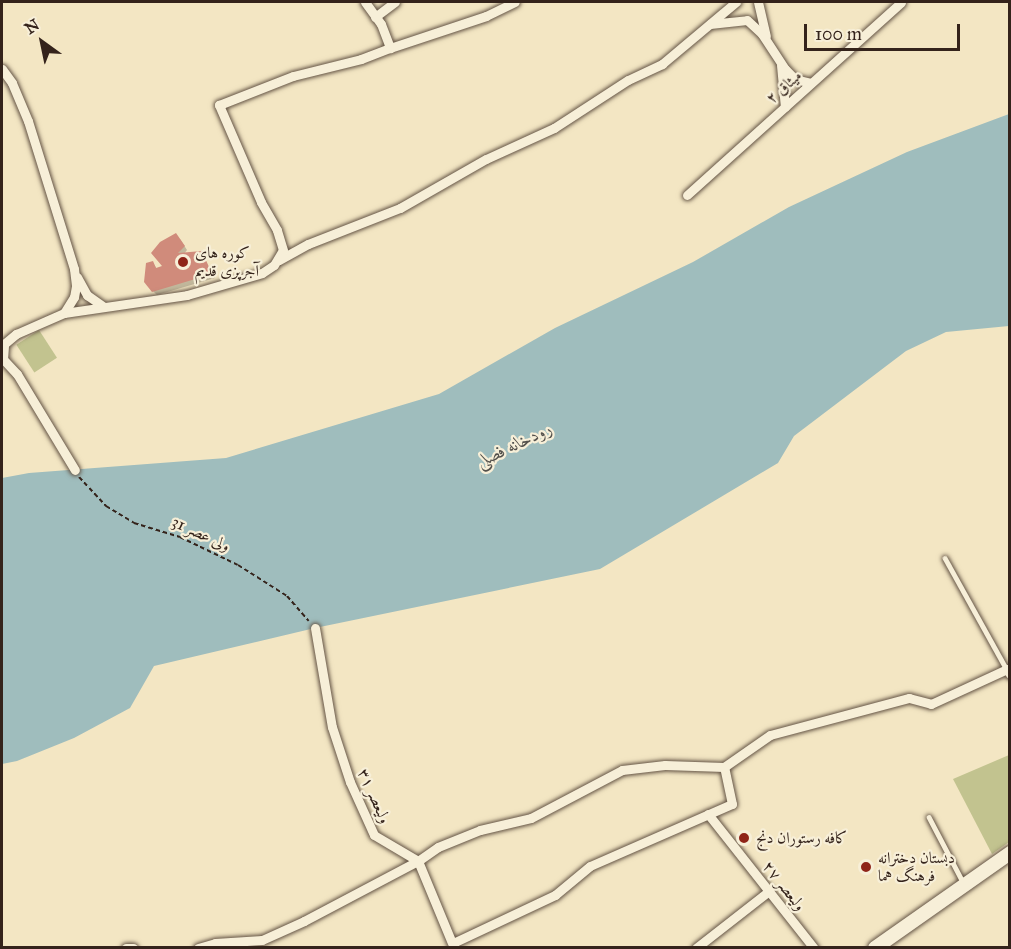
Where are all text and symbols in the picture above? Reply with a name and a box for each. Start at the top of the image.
north arrow [12,12,72,72]
scale bar [807,12,963,50]
text: N [21,15,43,38]
text: 100 m [815,23,862,45]
street label: میثاق ۲ [762,66,806,108]
place label: کوره های آجرپزی قدیم [195,243,259,281]
marker: کوره های آجرپزی قدیم [176,255,190,269]
water label: رودخانه فصلی [472,417,556,473]
street label: ولی عصر 31 [169,512,233,556]
street label: ولیعصر ۳۱ [353,766,395,826]
place label: کافه رستوران دنج [756,828,848,848]
marker: کافه رستوران دنج [737,831,751,845]
place label: دبستان دخترانه فرهنگ هما [878,848,955,886]
street label: ولیعصر ۲۷ [759,857,809,915]
marker: دبستان دخترانه فرهنگ هما [859,860,873,874]

